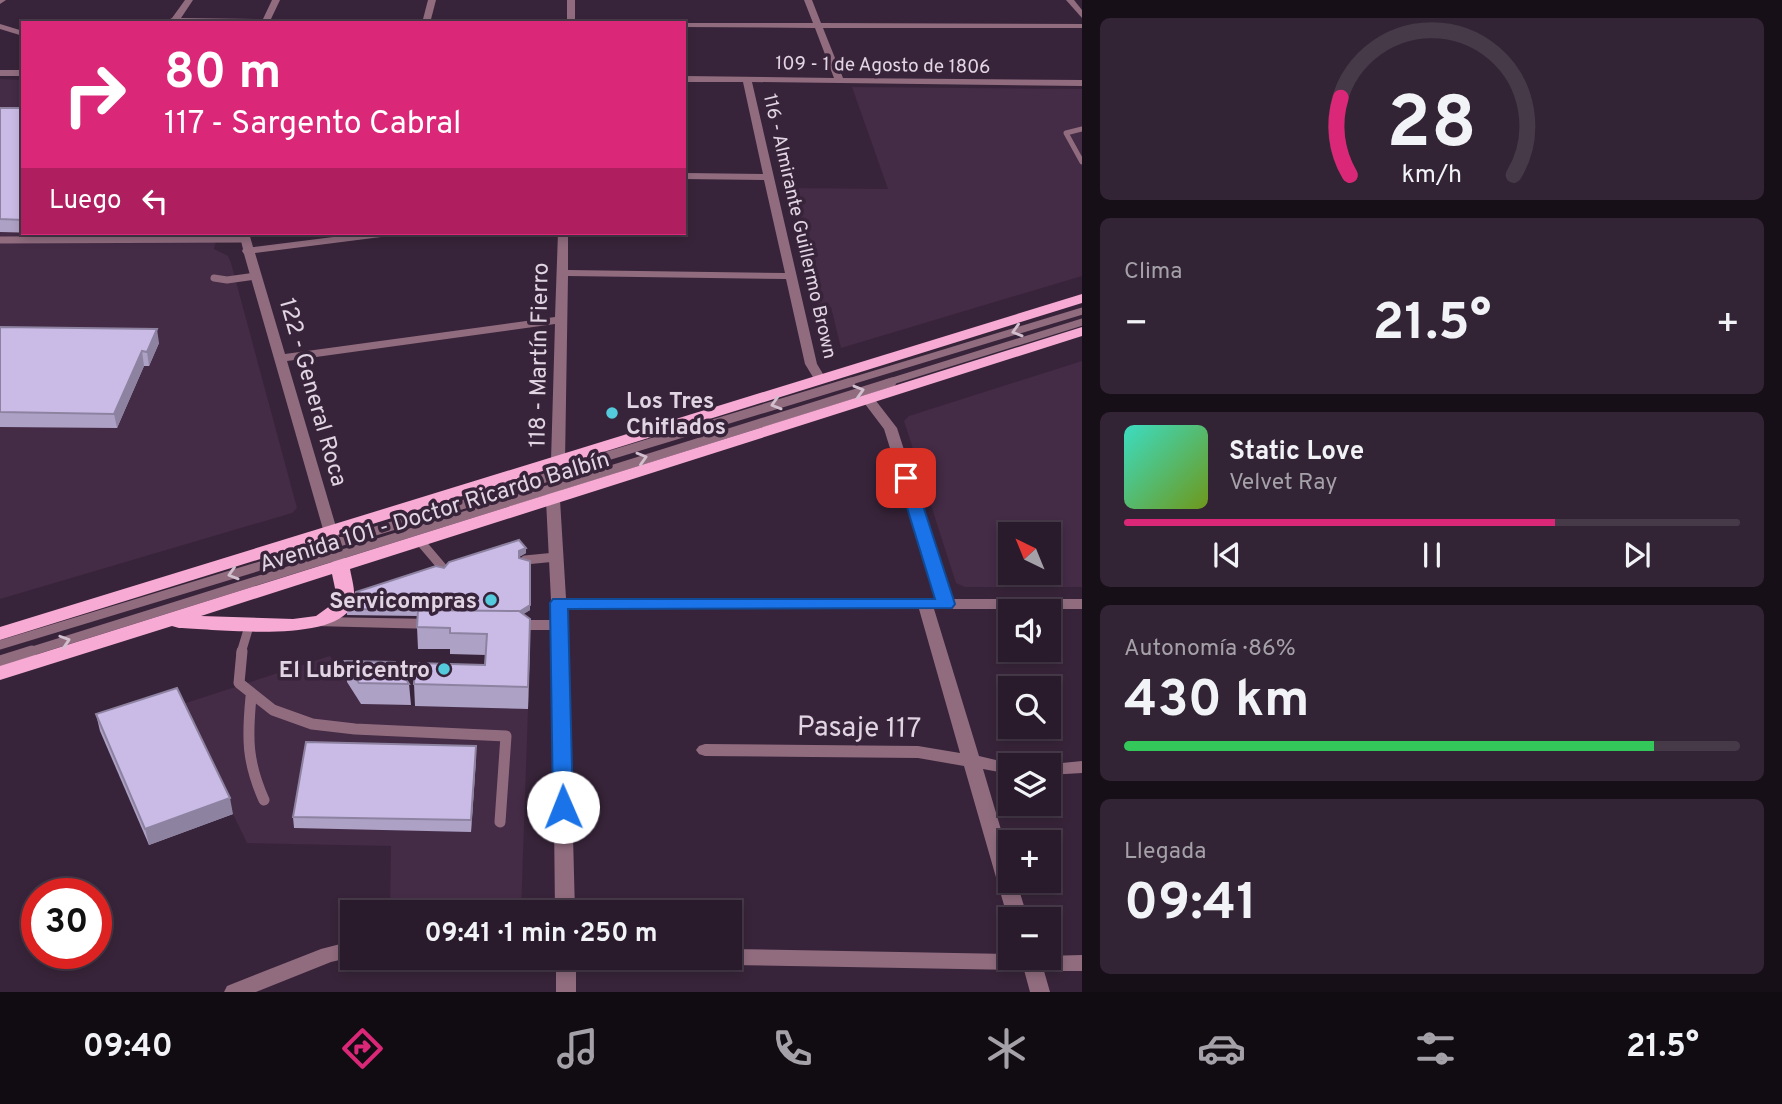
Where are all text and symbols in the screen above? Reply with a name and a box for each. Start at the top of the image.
text: 80 m [164,44,281,106]
icon: right [49,49,140,140]
street label: 109 - 1 de Agosto de 1806 [775,52,991,80]
text: 28 [1387,81,1477,173]
street label: 116 - Almirante Guillermo Brown [757,92,841,361]
text: 117 - Sargento Cabral [164,105,462,145]
text: km/h [1402,160,1462,192]
icon: left [136,182,174,220]
text: Luego [49,185,122,218]
text: Clima [1124,258,1182,287]
street label: 118 - Martín Fierro [524,262,557,448]
text: 21.5° [1373,292,1491,358]
street label: 122 - General Roca [271,295,352,490]
text: − [1124,301,1149,350]
text: + [1715,301,1740,350]
one-way arrow [1011,322,1023,337]
one-way arrow [853,385,865,399]
place label: Los Tres Chiflados [626,388,726,443]
one-way arrow [770,396,782,411]
marker: Los Tres Chiflados [604,405,620,421]
text: Static Love [1229,436,1364,469]
street label: Avenida 101 - Doctor Ricardo Balbín [256,446,613,581]
pin [876,448,936,508]
one-way arrow [636,452,648,467]
icon: arrive [887,459,925,497]
text: Velvet Ray [1229,469,1337,498]
north arrow [998,522,1060,584]
map controls [998,522,1061,970]
icon: previous [1208,536,1246,574]
icon: pause [1413,536,1451,574]
icon: next [1618,536,1656,574]
one-way arrow [228,565,240,580]
place label: Servicompras [329,588,477,617]
marker: Servicompras [483,592,499,608]
button: sound [998,599,1061,662]
one-way arrow [59,634,71,649]
text: Autonomía · 86% [1124,635,1296,664]
place label: El Lubricentro [279,657,430,686]
marker: El Lubricentro [436,661,452,677]
text: 430 km [1124,669,1310,735]
button: search [998,676,1061,739]
street label: Pasaje 117 [796,710,921,748]
button: layers [998,753,1061,816]
position arrow [526,770,600,844]
button: + [998,830,1061,893]
text: Llegada [1124,838,1206,867]
text: 09:41 [1124,872,1257,938]
speed limit sign: 30 [21,878,112,969]
button: − [998,907,1061,970]
text: 09:41 · 1 min · 250 m [424,918,658,951]
icon: directions [338,1024,387,1073]
icon: music [553,1024,602,1073]
icon: phone [768,1024,817,1073]
icon: climate [982,1024,1031,1073]
icon: car [1197,1024,1246,1073]
icon: filters [1411,1024,1460,1073]
text: 09:40 [83,1028,173,1068]
text: 21.5° [1626,1028,1699,1068]

